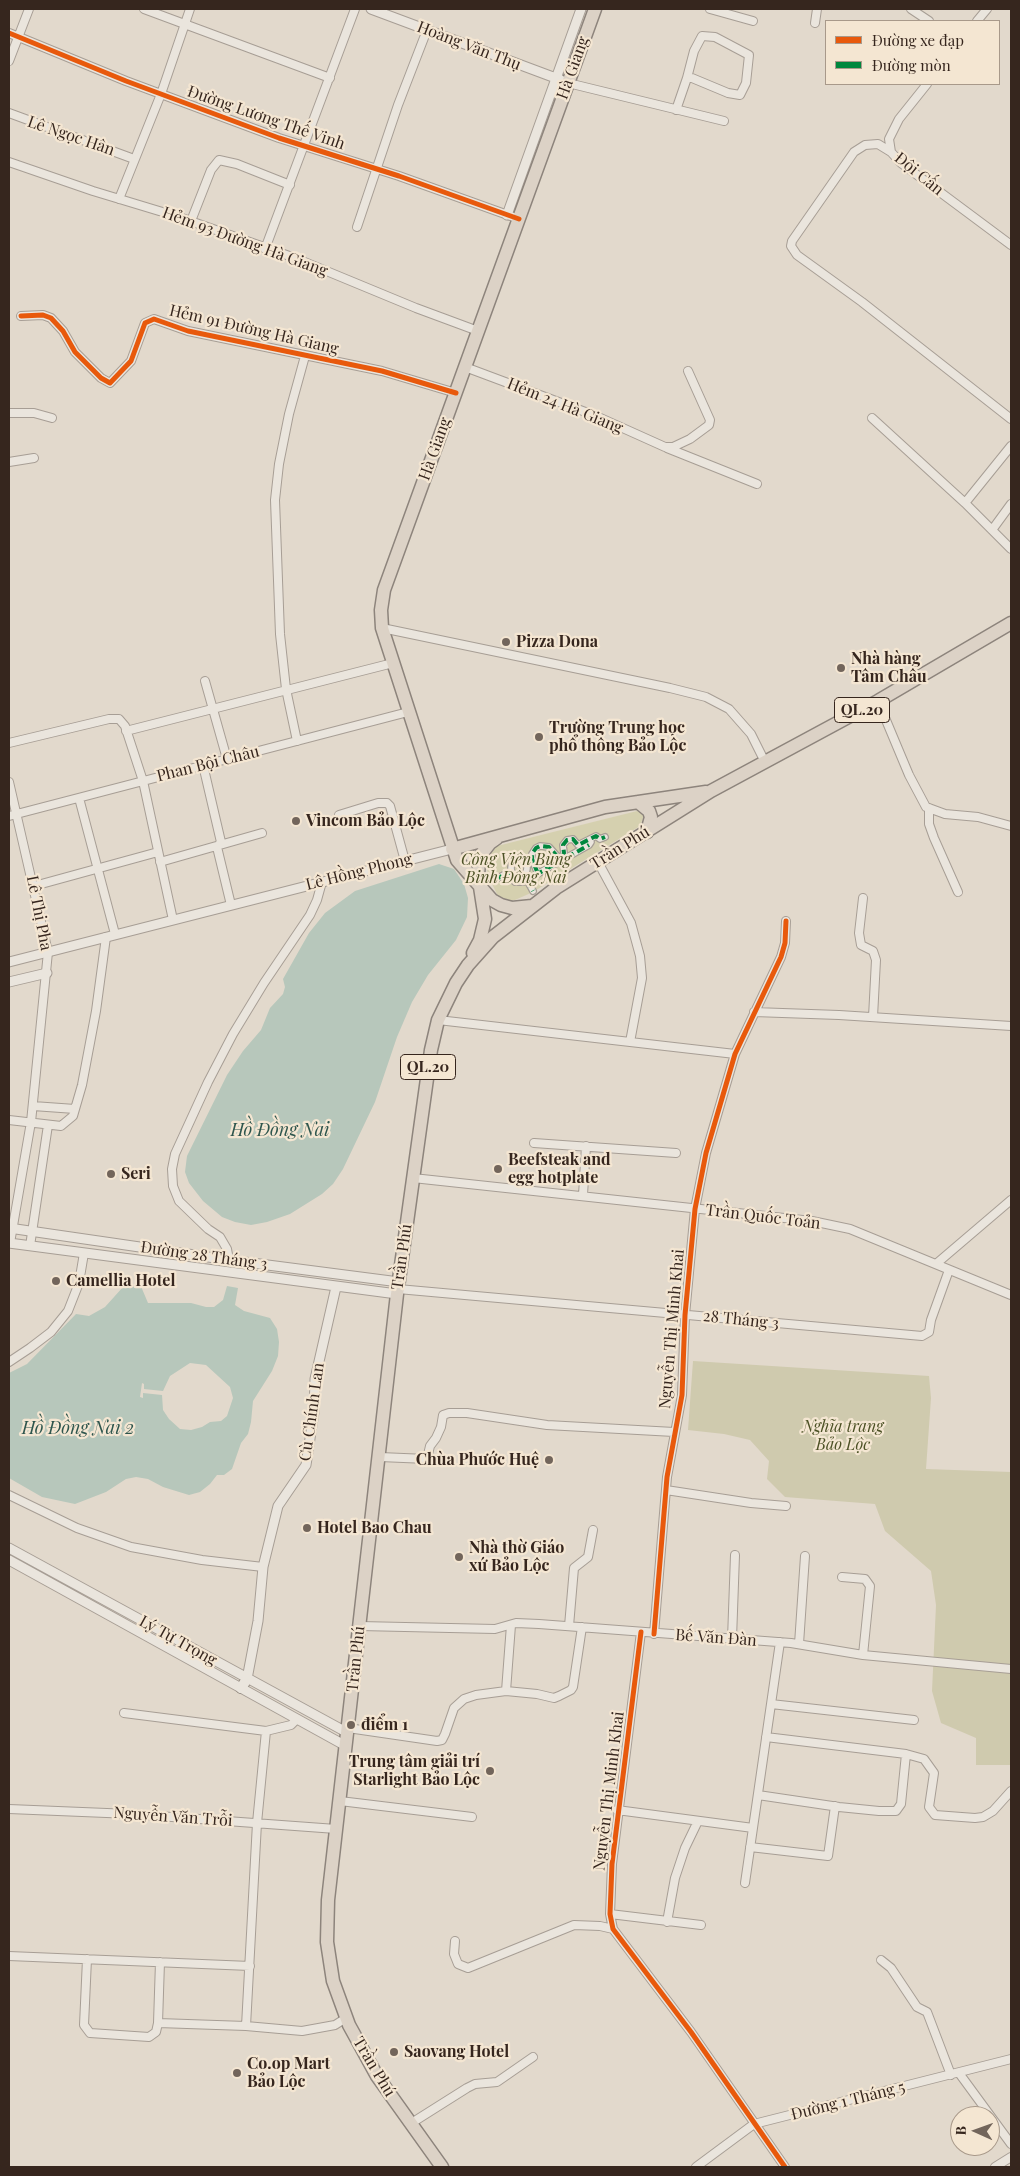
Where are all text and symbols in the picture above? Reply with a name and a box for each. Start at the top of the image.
street label: Hoàng Văn Thụ [414,17,524,75]
legend [825,20,1000,85]
text: Đường xe đạp [872,30,964,50]
street label: Hà Giang [553,34,593,102]
text: Đường mòn [872,55,951,75]
street label: Đường Lương Thế Vinh [185,82,347,154]
street label: Lê Ngọc Hân [25,112,117,160]
street label: Đội Cấn [891,148,947,200]
street label: Hẻm 93 Đường Hà Giang [160,203,330,281]
street label: Hẻm 91 Đường Hà Giang [167,301,341,359]
street label: Hẻm 24 Hà Giang [504,374,626,438]
street label: Hà Giang [415,415,455,483]
place label: Pizza Dona [516,632,598,652]
marker: Pizza Dona [500,636,512,648]
place label: Nhà hàng Tâm Châu [851,649,927,687]
marker: Nhà hàng Tâm Châu [835,662,847,674]
road number: QL.20 [834,698,890,722]
place label: Trường Trung học phổ thông Bảo Lộc [549,718,686,756]
marker: Trường Trung học phổ thông Bảo Lộc [533,731,545,743]
street label: Phan Bội Châu [155,742,261,786]
place label: Vincom Bảo Lộc [306,811,425,831]
marker: Vincom Bảo Lộc [290,815,302,827]
street label: Trần Phú [587,822,653,874]
street label: Lê Hồng Phong [304,849,414,895]
park label: Công Viên Bùng Binh Đồng Nai [461,850,571,888]
street label: Lê Thị Pha [22,874,56,952]
road number: QL.20 [400,1054,456,1080]
water label: Hồ Đồng Nai [231,1119,329,1141]
place label: Beefsteak and egg hotplate [508,1150,611,1188]
marker: Beefsteak and egg hotplate [492,1163,504,1175]
place label: Seri [121,1164,151,1184]
marker: Seri [105,1168,117,1180]
street label: Trần Quốc Toản [704,1200,822,1234]
street label: Trần Phú [388,1223,416,1291]
street label: Đường 28 Tháng 3 [139,1238,269,1274]
street label: Nguyễn Thị Minh Khai [655,1248,689,1410]
place label: Camellia Hotel [66,1271,175,1291]
marker: Camellia Hotel [50,1275,62,1287]
street label: 28 Tháng 3 [702,1306,780,1334]
street label: Cù Chính Lan [296,1362,328,1462]
water label: Hồ Đồng Nai 2 [22,1417,134,1439]
park label: Nghĩa trang Bảo Lộc [803,1417,883,1455]
place label: Chùa Phước Huệ [416,1450,539,1470]
marker: Chùa Phước Huệ [543,1454,555,1466]
place label: Hotel Bao Chau [317,1518,432,1538]
marker: Hotel Bao Chau [301,1522,313,1534]
place label: Nhà thờ Giáo xứ Bảo Lộc [469,1538,564,1576]
marker: Nhà thờ Giáo xứ Bảo Lộc [453,1551,465,1563]
street label: Lý Tự Trọng [136,1612,220,1670]
street label: Trần Phú [343,1625,369,1693]
street label: Bế Văn Đàn [675,1626,757,1650]
street label: Nguyễn Thị Minh Khai [590,1710,628,1872]
place label: điểm 1 [361,1715,408,1735]
marker: điểm 1 [345,1719,357,1731]
place label: Trung tâm giải trí Starlight Bảo Lộc [349,1752,480,1790]
marker: Trung tâm giải trí Starlight Bảo Lộc [484,1765,496,1777]
street label: Nguyễn Văn Trỗi [113,1803,233,1831]
street label: Trần Phú [349,2034,399,2100]
place label: Saovang Hotel [404,2042,509,2062]
marker: Saovang Hotel [388,2046,400,2058]
place label: Co.op Mart Bảo Lộc [247,2054,330,2092]
marker: Co.op Mart Bảo Lộc [231,2067,243,2079]
street label: Đường 1 Tháng 5 [789,2078,907,2124]
north arrow [950,2106,1000,2156]
text: B [951,2125,970,2136]

